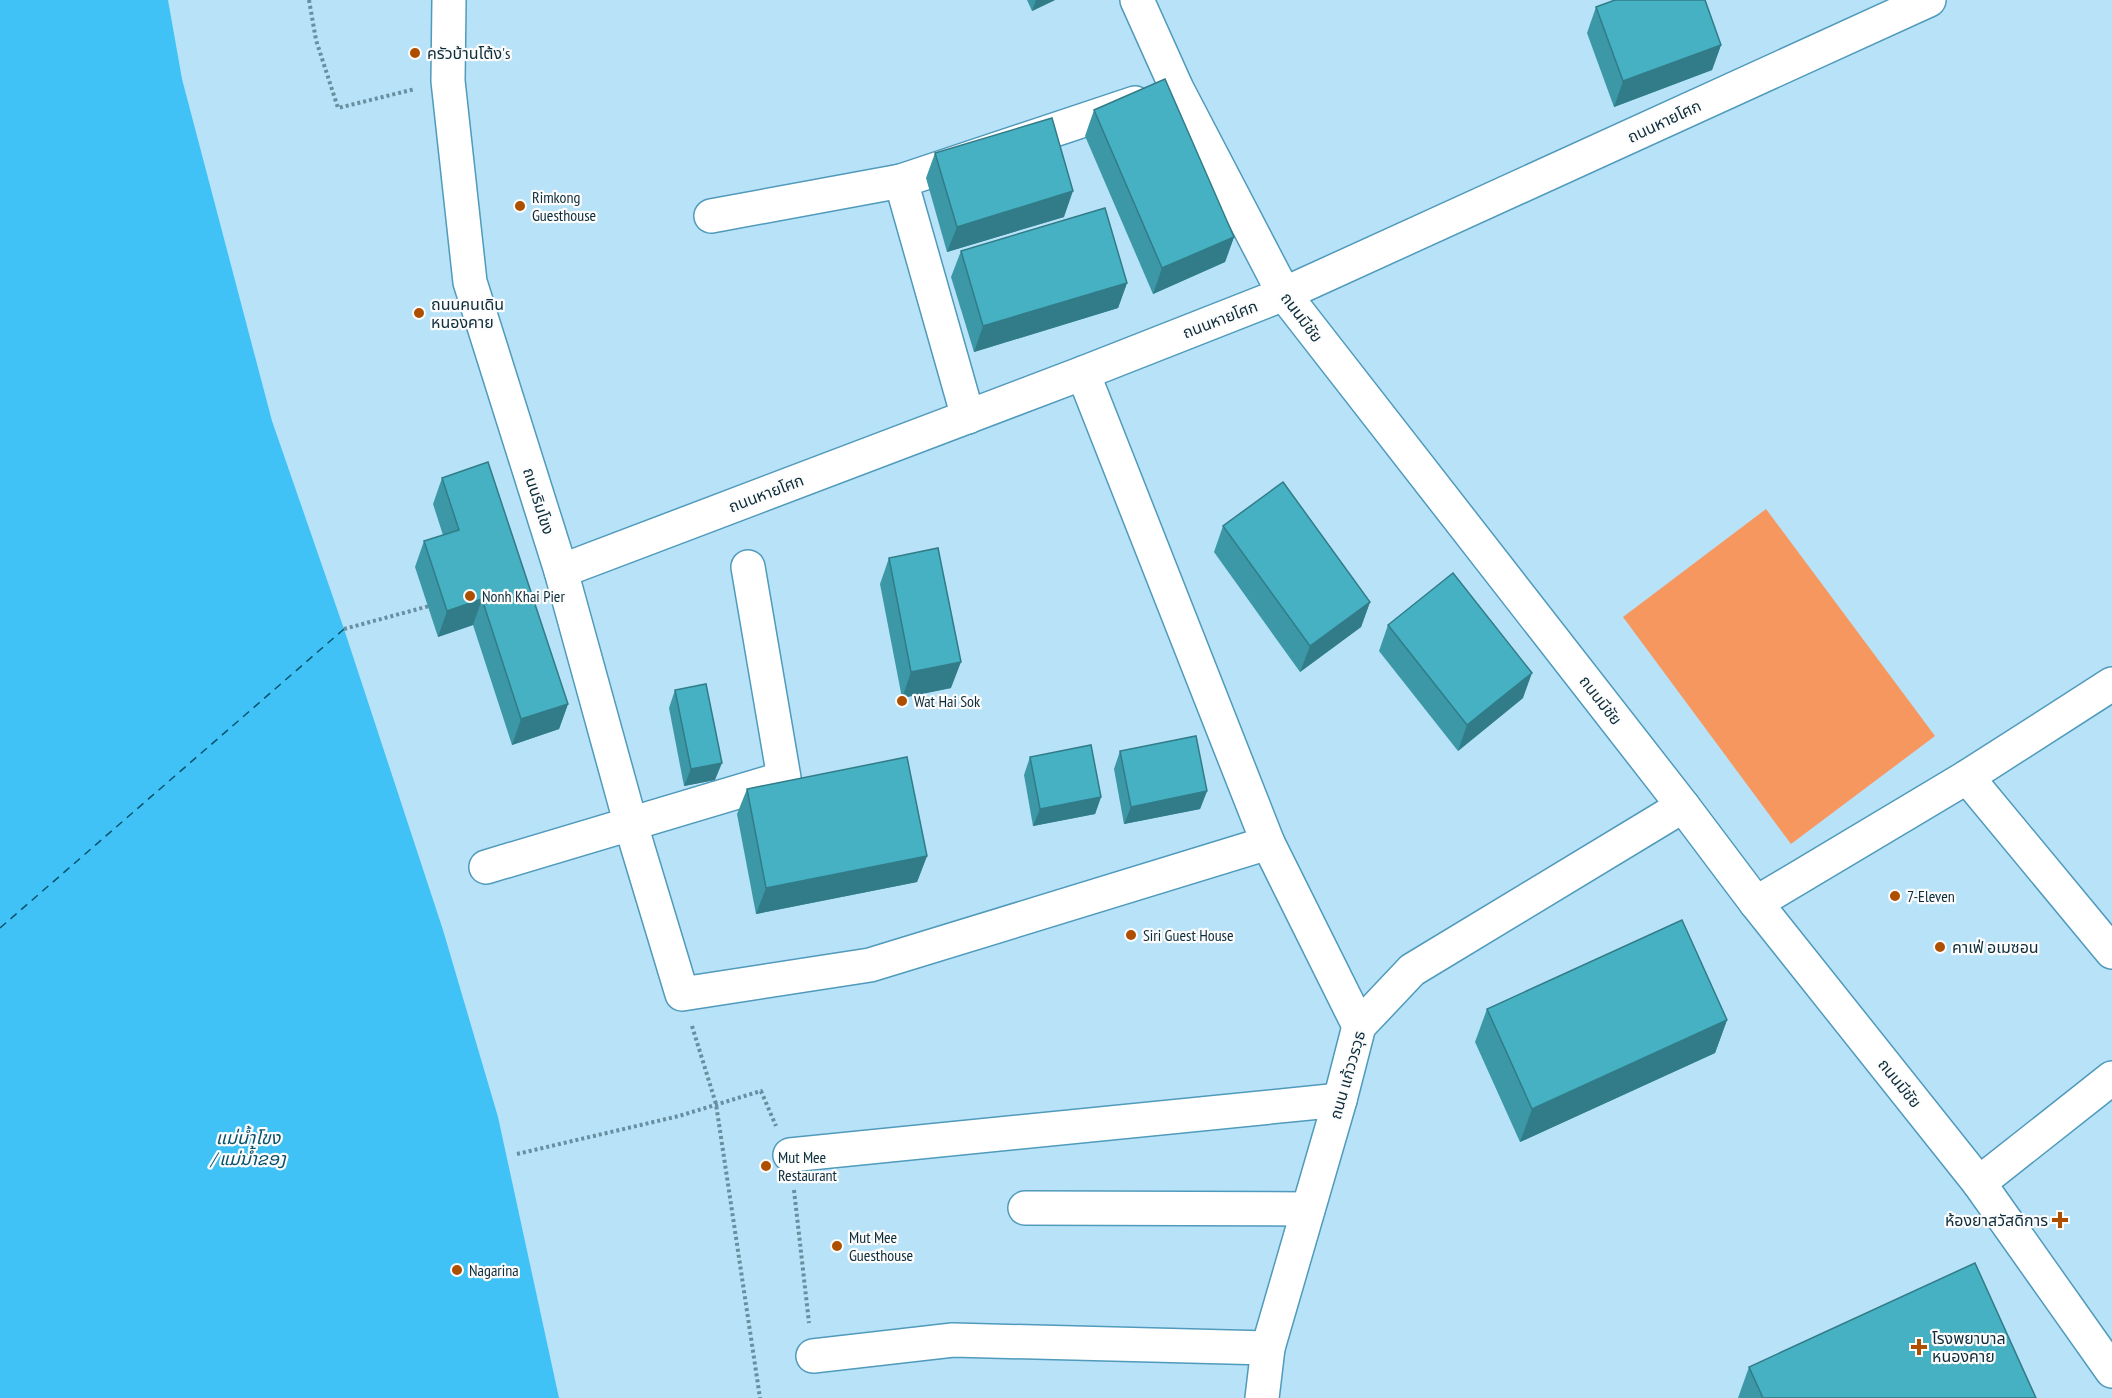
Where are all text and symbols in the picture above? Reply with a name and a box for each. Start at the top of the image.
place label: ครัวบ้านโต้ง's [427,43,510,63]
marker: ครัวบ้านโต้ง's [408,46,422,60]
street label: ถนนหายโศก [1624,95,1704,147]
place label: Rimkong Guesthouse [532,187,596,225]
marker: Rimkong Guesthouse [513,199,527,213]
street label: ถนนมีชัย [1277,288,1327,346]
place label: ถนนคนเดิน หนองคาย [431,294,504,332]
street label: ถนนหายโศก [1180,295,1260,343]
marker: ถนนคนเดิน หนองคาย [412,306,426,320]
street label: ถนนริมโขง [519,465,559,537]
street label: ถนนหายโศก [726,469,806,517]
place label: Nonh Khai Pier [482,586,565,606]
marker: Nonh Khai Pier [463,589,477,603]
street label: ถนนมีชัย [1575,671,1627,729]
place label: Wat Hai Sok [914,691,981,711]
marker: Wat Hai Sok [895,694,909,708]
place label: 7-Eleven [1907,886,1955,906]
marker: 7-Eleven [1888,889,1902,903]
place label: Siri Guest House [1143,925,1234,945]
marker: Siri Guest House [1124,928,1138,942]
place label: คาเฟ่ อเมซอน [1952,937,2039,957]
marker: คาเฟ่ อเมซอน [1933,940,1947,954]
street label: ถนน แก้ววรวุธ [1325,1028,1369,1122]
street label: ถนนมีชัย [1874,1054,1926,1112]
water label: แม่น้ำโขง / ແມ່ນ້ຳຂອງ [208,1125,287,1170]
place label: Mut Mee Restaurant [778,1147,838,1185]
marker: Mut Mee Restaurant [759,1159,773,1173]
place label: ห้องยาสวัสดิการ [1945,1210,2048,1230]
marker: ห้องยาสวัสดิการ [2053,1213,2067,1227]
place label: Mut Mee Guesthouse [849,1227,913,1265]
marker: Mut Mee Guesthouse [830,1239,844,1253]
place label: Nagarina [469,1260,519,1280]
marker: Nagarina [450,1263,464,1277]
place label: โรงพยาบาล หนองคาย [1932,1328,2006,1366]
marker: โรงพยาบาล หนองคาย [1910,1338,1928,1356]

